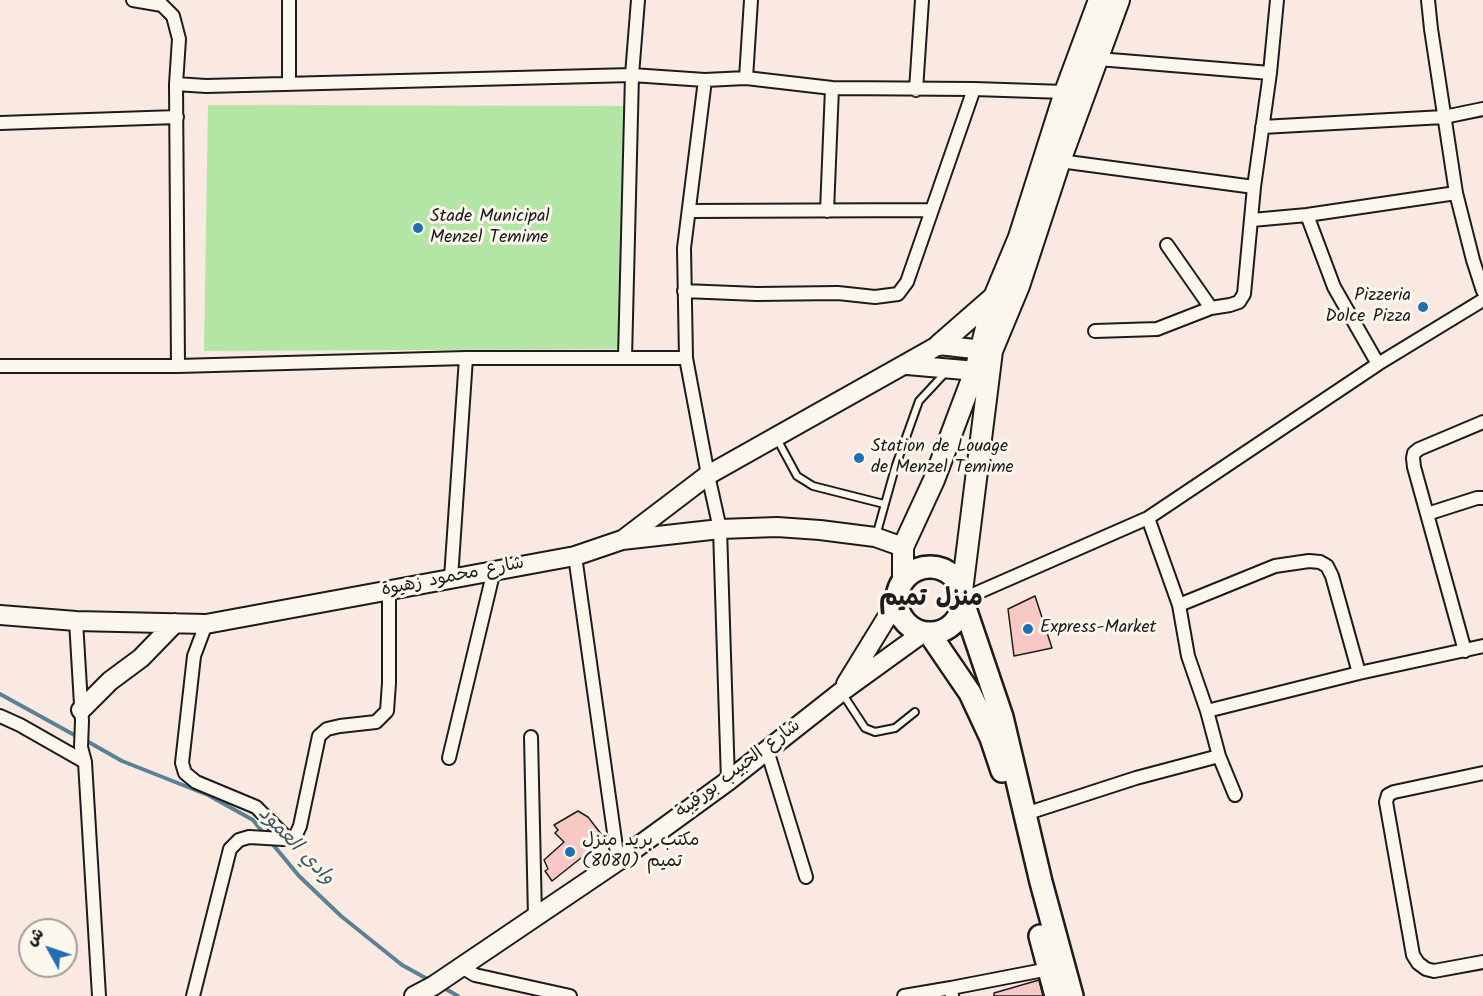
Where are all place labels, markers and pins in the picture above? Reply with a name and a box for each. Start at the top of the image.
place label: Stade Municipal Menzel Temime [430,207,550,250]
marker: Stade Municipal Menzel Temime [411,221,425,235]
place label: Pizzeria Dolce Pizza [1325,286,1411,328]
marker: Pizzeria Dolce Pizza [1416,300,1430,314]
place label: Station de Louage de Menzel Temime [871,437,1014,480]
marker: Station de Louage de Menzel Temime [852,451,866,465]
place label: Express-Market [1040,618,1157,640]
marker: Express-Market [1021,622,1035,636]
place label: مكتب بريد منزل تميم (8080) [582,831,700,874]
marker: مكتب بريد منزل تميم (8080) [563,845,577,859]

